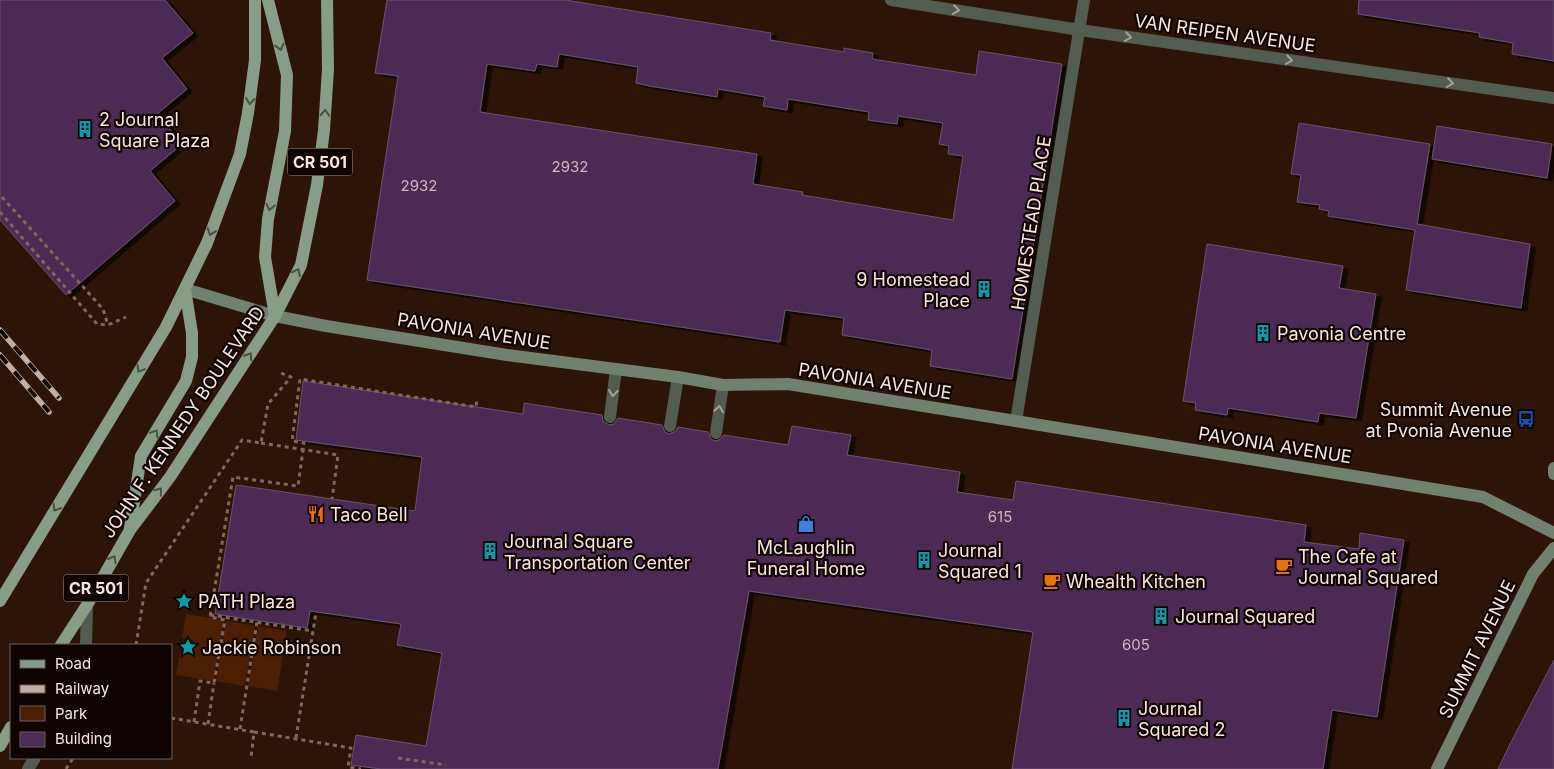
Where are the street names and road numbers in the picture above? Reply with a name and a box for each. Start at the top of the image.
street label: VAN REIPEN AVENUE [1133,10,1317,56]
street label: HOMESTEAD PLACE [1007,134,1055,312]
road number: CR 501 [288,148,352,176]
street label: JOHN F. KENNEDY BOULEVARD [97,302,269,542]
street label: PAVONIA AVENUE [396,309,552,353]
street label: PAVONIA AVENUE [797,359,953,403]
street label: PAVONIA AVENUE [1197,423,1353,467]
road number: CR 501 [64,574,128,602]
street label: SUMMIT AVENUE [1434,576,1520,722]

